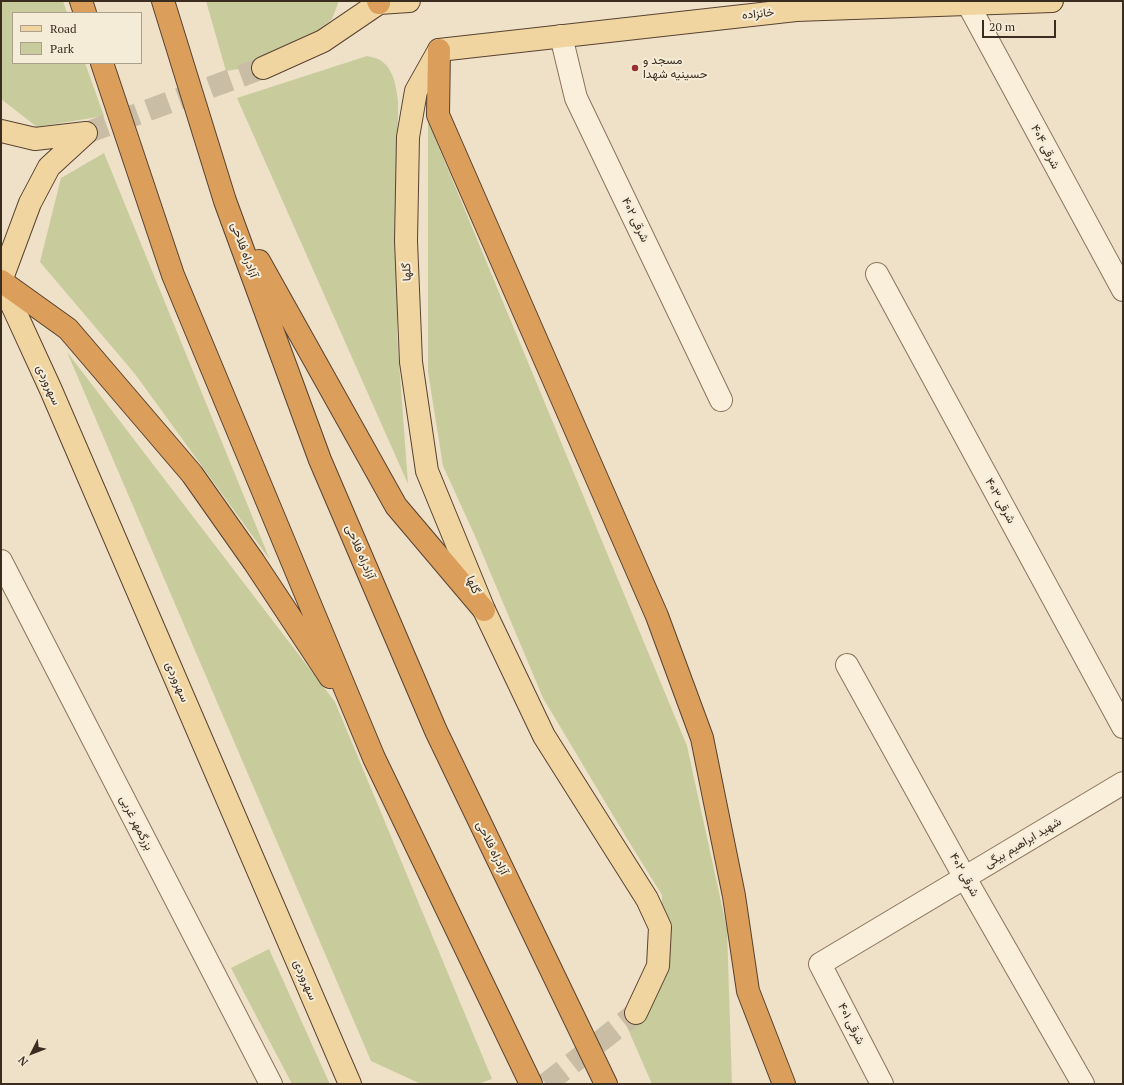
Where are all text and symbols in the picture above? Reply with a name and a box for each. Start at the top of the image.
street label: خانزاده [741,5,775,23]
legend [12,12,142,64]
scale bar [984,12,1058,38]
text: 20 m [989,19,1015,34]
text: Road [50,21,77,36]
text: Park [50,41,74,56]
place label: مسجد و حسینیه شهدا [643,54,708,82]
marker: مسجد و حسینیه شهدا [630,63,640,73]
street label: ۴۰۴ شرقی [1027,122,1063,172]
street label: ۴۰۲ شرقی [618,195,652,245]
street label: آزادراه فلاحی [227,220,261,280]
street label: گلها [399,263,415,281]
street label: سهروردی [33,363,63,407]
street label: ۴۰۳ شرقی [982,476,1018,526]
street label: آزادراه فلاحی [342,523,378,581]
street label: گلها [463,574,483,596]
street label: سهروردی [162,660,192,704]
street label: بزرگمهر غربی [116,793,156,853]
street label: شهید ابراهیم بیگی [982,814,1064,872]
street label: آزادراه فلاحی [473,819,511,877]
street label: ۴۰۲ شرقی [946,851,982,899]
street label: سهروردی [290,958,320,1002]
street label: ۴۰۱ شرقی [834,1001,868,1047]
north arrow [12,1033,52,1073]
text: N [15,1053,31,1069]

